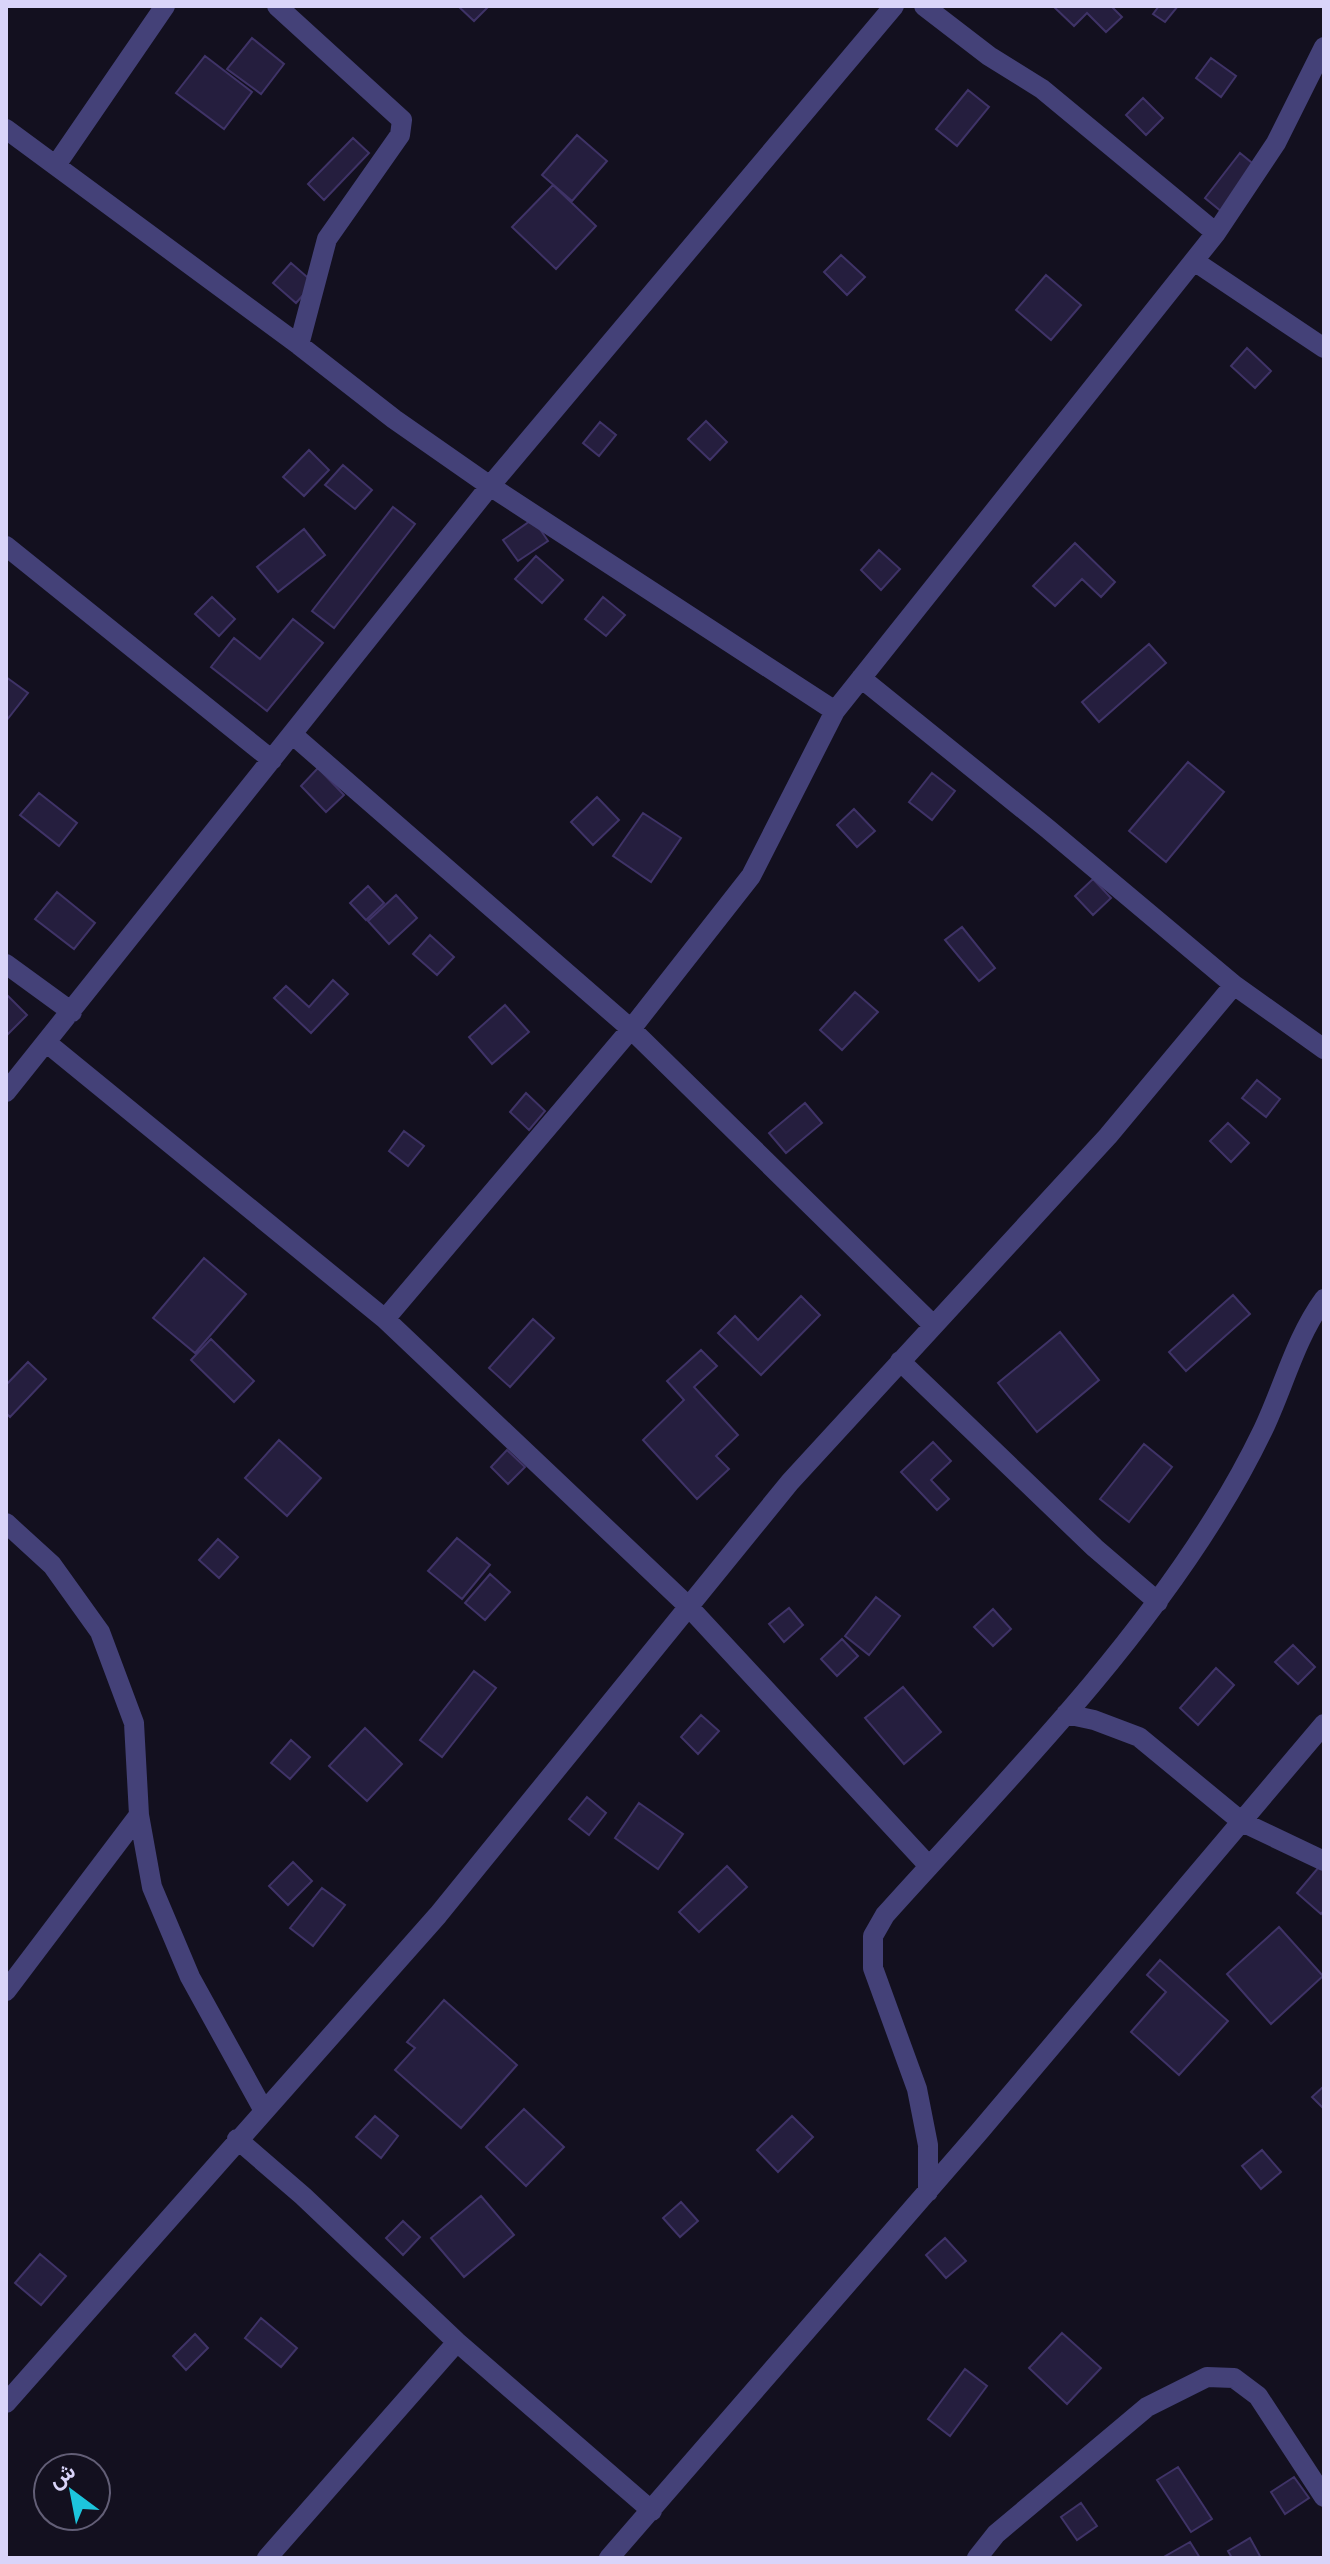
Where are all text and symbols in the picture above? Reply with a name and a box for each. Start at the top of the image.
north arrow [32,2452,112,2532]
text: ش [43,2456,80,2494]

